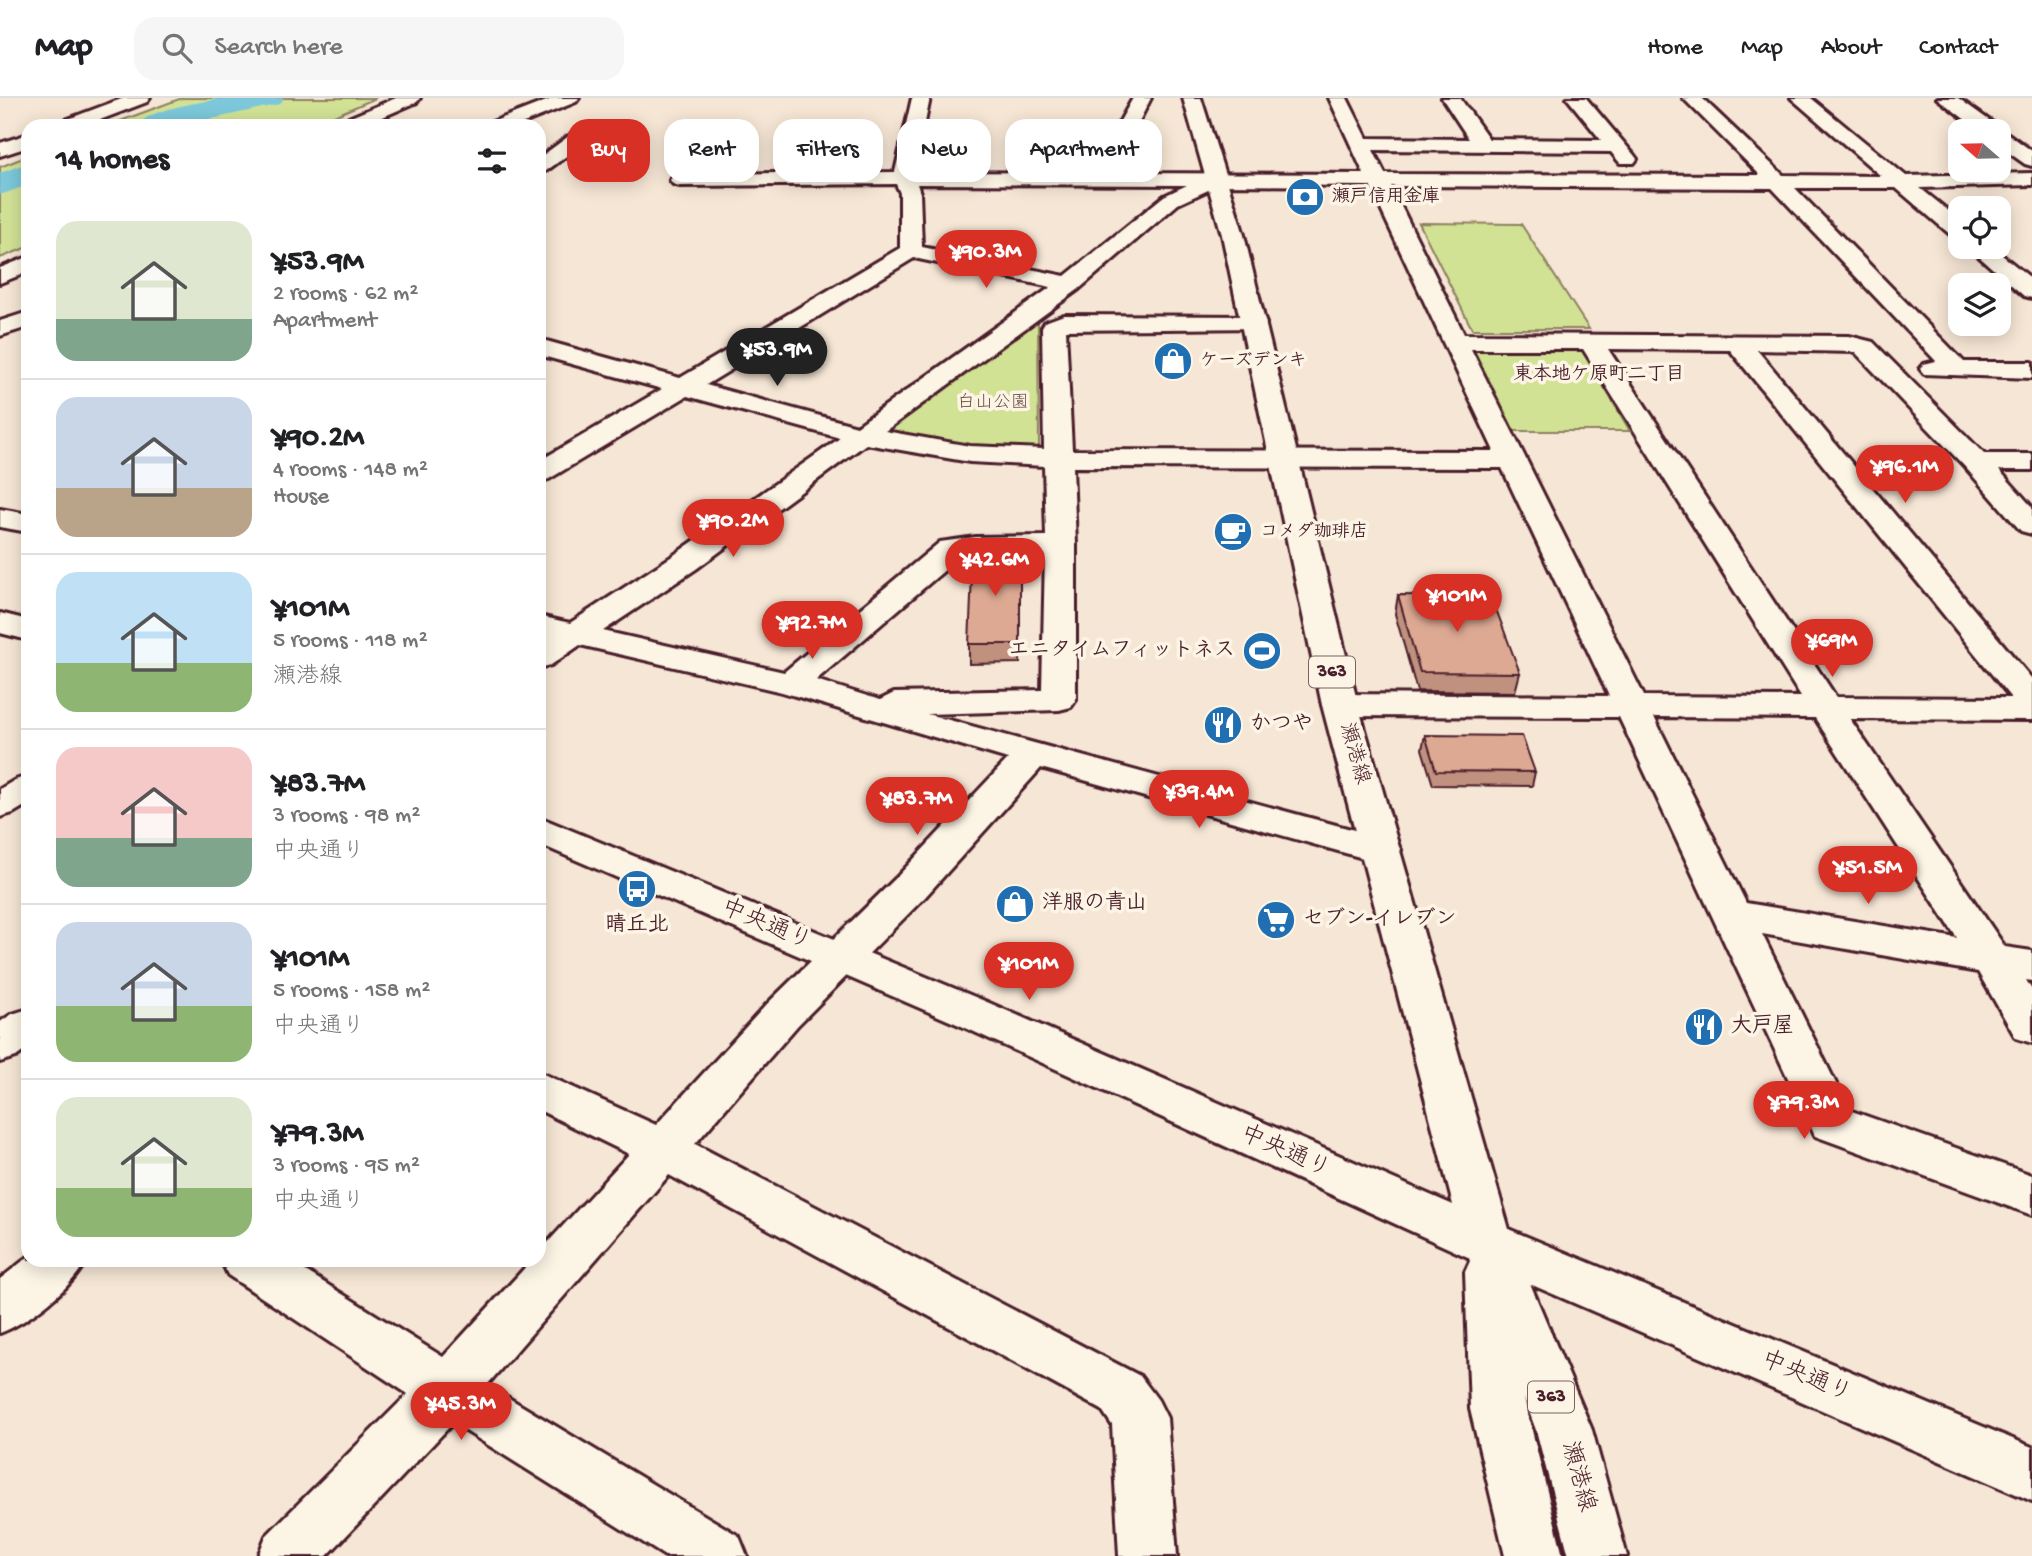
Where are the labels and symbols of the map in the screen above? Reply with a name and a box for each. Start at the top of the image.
north arrow [1948,119,2011,182]
bank icon: 瀬戸信用金庫 [1284,176,1326,218]
place label: 瀬戸信用金庫 [1332,185,1440,208]
pin: ¥90.3M [929,230,1043,290]
pin: ¥53.9M [720,328,834,388]
shop icon: ケーズデンキ [1152,340,1194,382]
place label: ケーズデンキ [1200,351,1307,372]
district label: 東本地ケ原町二丁目 [1513,363,1685,387]
park label: 白山公園 [957,392,1029,414]
pin: ¥96.1M [1848,446,1962,505]
pin: ¥90.2M [676,500,790,559]
cafe icon: コメダ珈琲店 [1212,511,1254,553]
place label: コメダ珈琲店 [1260,521,1368,543]
pin: ¥42.6M [938,538,1052,598]
pin: ¥101M [1408,574,1506,634]
pin: ¥92.7M [755,602,869,661]
pin: ¥69M [1791,620,1873,679]
sports icon: エニタイムフィットネス [1241,630,1283,672]
place label: エニタイムフィットネス [1008,639,1235,664]
road number: 363 [1309,656,1355,688]
restaurant icon: かつや [1202,704,1244,746]
place label: かつや [1250,713,1313,738]
street label: 瀬港線 [1332,720,1375,788]
pin: ¥39.4M [1142,770,1256,830]
pin: ¥83.7M [860,778,974,837]
pin: ¥51.5M [1811,846,1925,906]
bus stop icon: 晴丘北 [616,868,658,910]
shop icon: 洋服の青山 [994,883,1036,925]
place label: 洋服の青山 [1042,890,1147,917]
street label: 中央通り [716,893,816,958]
supermarket icon: セブン-イレブン [1255,899,1297,941]
place label: セブン-イレブン [1303,907,1457,933]
place label: 晴丘北 [606,912,669,939]
pin: ¥101M [980,942,1078,1002]
restaurant icon: 大戸屋 [1683,1006,1725,1048]
place label: 大戸屋 [1731,1014,1794,1040]
pin: ¥79.3M [1747,1082,1861,1141]
street label: 中央通り [1235,1119,1335,1186]
street label: 中央通り [1756,1345,1856,1410]
pin: ¥45.3M [404,1382,518,1442]
road number: 363 [1528,1382,1574,1413]
street label: 瀬港線 [1554,1438,1601,1516]

